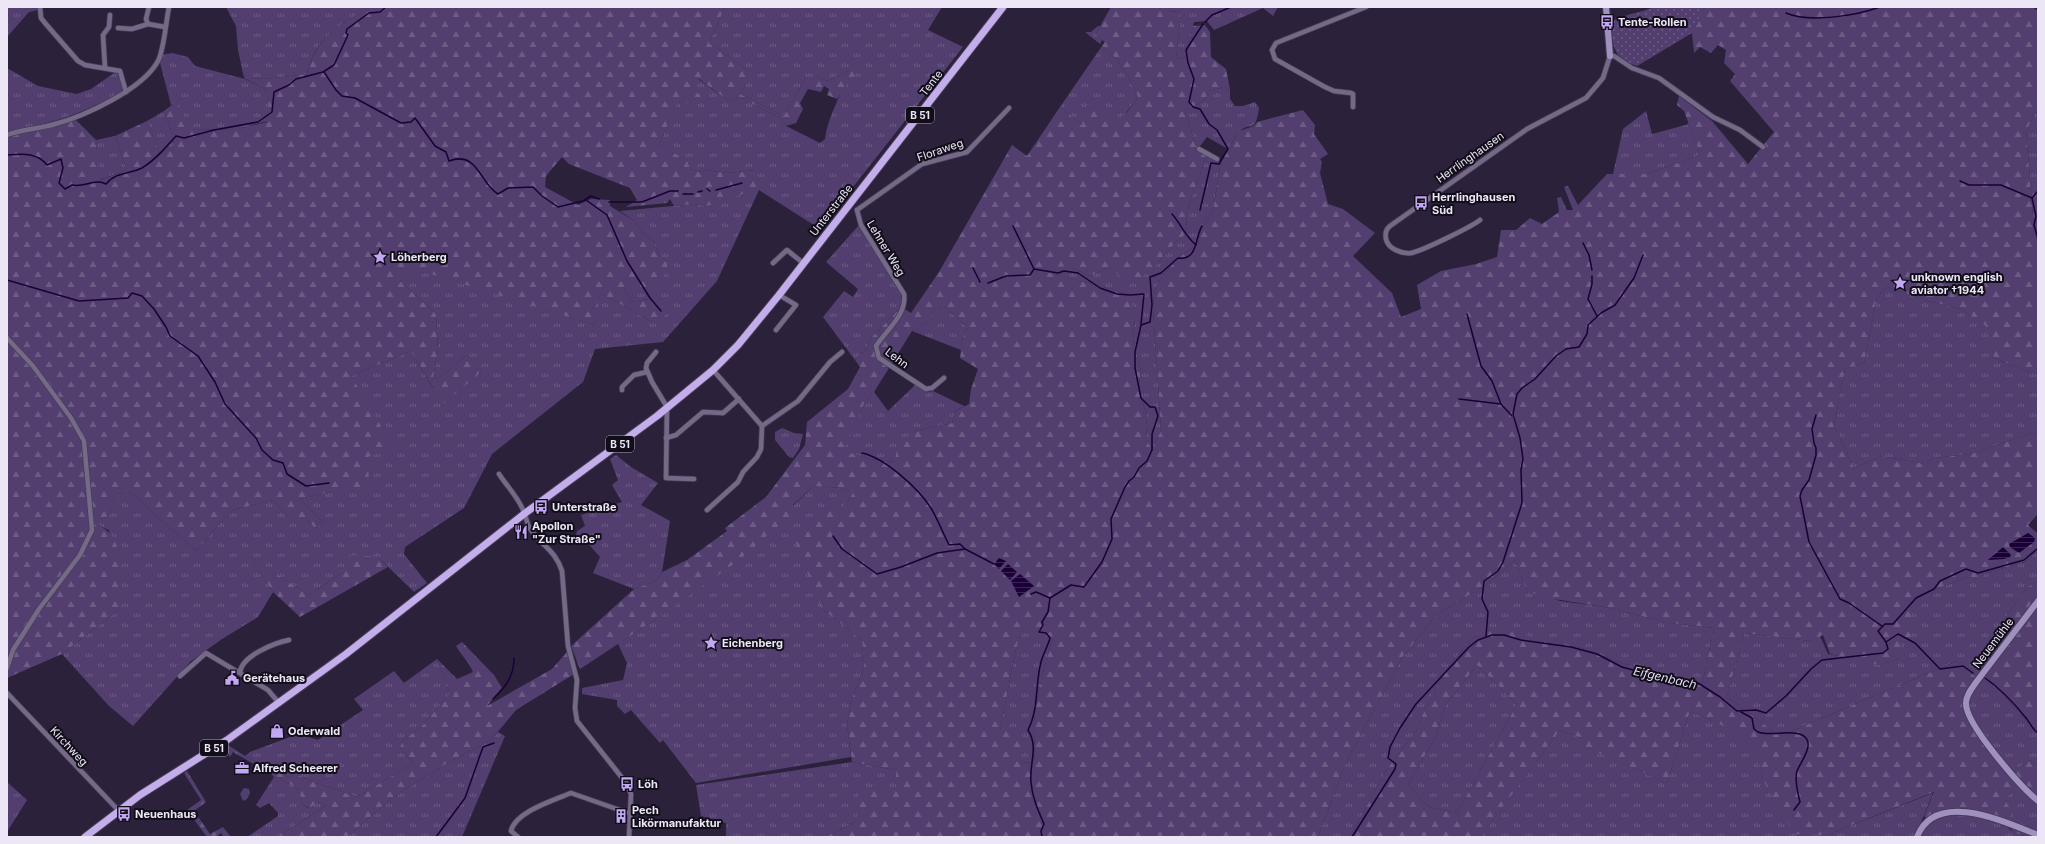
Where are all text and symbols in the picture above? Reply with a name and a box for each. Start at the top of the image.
bus stop icon: Tente-Rollen [1599,14,1615,30]
place label: Tente-Rollen [1618,15,1687,29]
street label: Tente [917,67,945,99]
road number: B 51 [906,107,934,123]
street label: Herrlinghausen [1433,128,1507,186]
street label: Floraweg [915,136,965,164]
street label: Unterstraße [807,181,855,239]
place label: Herrlinghausen Süd [1432,190,1516,217]
bus stop icon: Herrlinghausen Süd [1413,195,1429,211]
street label: Lehner Weg [864,218,908,278]
place icon: Löherberg [372,249,388,265]
place label: Löherberg [391,250,447,264]
place label: unknown english aviator †1944 [1911,270,2003,297]
place icon: unknown english aviator †1944 [1892,275,1908,291]
street label: Lehn [883,345,911,371]
road number: B 51 [606,436,634,452]
bus stop icon: Unterstraße [533,499,549,515]
place label: Unterstraße [552,500,617,514]
place label: Apollon "Zur Straße" [532,519,601,546]
restaurant icon: Apollon "Zur Straße" [513,524,529,540]
street label: Neuemühle [1970,615,2016,671]
place icon: Eichenberg [703,635,719,651]
place label: Eichenberg [722,636,783,650]
water label: Eifgenbach [1632,663,1698,692]
public building icon: Gerätehaus [224,670,240,686]
place label: Gerätehaus [243,671,305,685]
street label: Kirchweg [47,723,91,769]
shop icon: Oderwald [269,723,285,739]
place label: Oderwald [288,724,340,738]
road number: B 51 [200,740,228,756]
office icon: Alfred Scheerer [234,760,250,776]
place label: Alfred Scheerer [253,761,338,775]
bus stop icon: Löh [619,776,635,792]
place label: Löh [638,777,658,791]
place label: Pech Likörmanufaktur [632,803,722,830]
bus stop icon: Neuenhaus [116,806,132,822]
place label: Neuenhaus [135,807,196,821]
building icon: Pech Likörmanufaktur [613,808,629,824]

